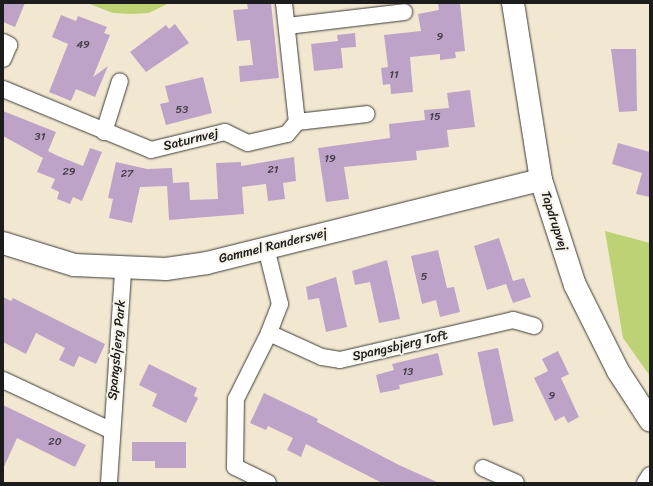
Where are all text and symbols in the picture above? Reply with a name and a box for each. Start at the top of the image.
house number: 9 [437,30,443,44]
house number: 49 [76,38,90,52]
house number: 11 [389,68,399,82]
house number: 53 [176,103,188,117]
house number: 15 [429,110,441,124]
street label: Saturnvej [162,126,220,154]
house number: 31 [35,130,45,144]
house number: 19 [324,152,336,166]
house number: 21 [267,163,279,177]
house number: 29 [62,165,76,179]
house number: 27 [121,167,133,181]
street label: Tapdrupvej [537,189,571,253]
street label: Gammel Randersvej [217,225,329,267]
house number: 5 [421,270,427,284]
street label: Spangsbjerg Park [105,299,129,401]
street label: Spangsbjerg Toft [351,327,449,365]
house number: 13 [403,365,413,379]
house number: 9 [549,389,555,403]
house number: 20 [48,435,62,449]

